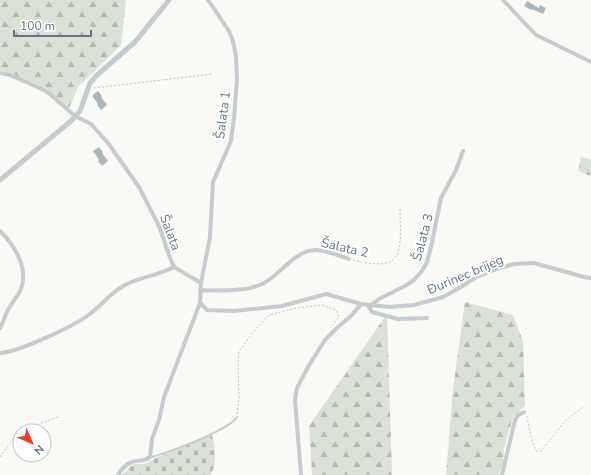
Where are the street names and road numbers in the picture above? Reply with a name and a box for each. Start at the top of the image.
street label: Šalata 1 [210,90,235,140]
street label: Šalata [155,211,186,253]
street label: Šalata 3 [407,211,438,263]
street label: Šalata 2 [319,233,371,262]
street label: Đurinec brijeg [424,251,506,299]

